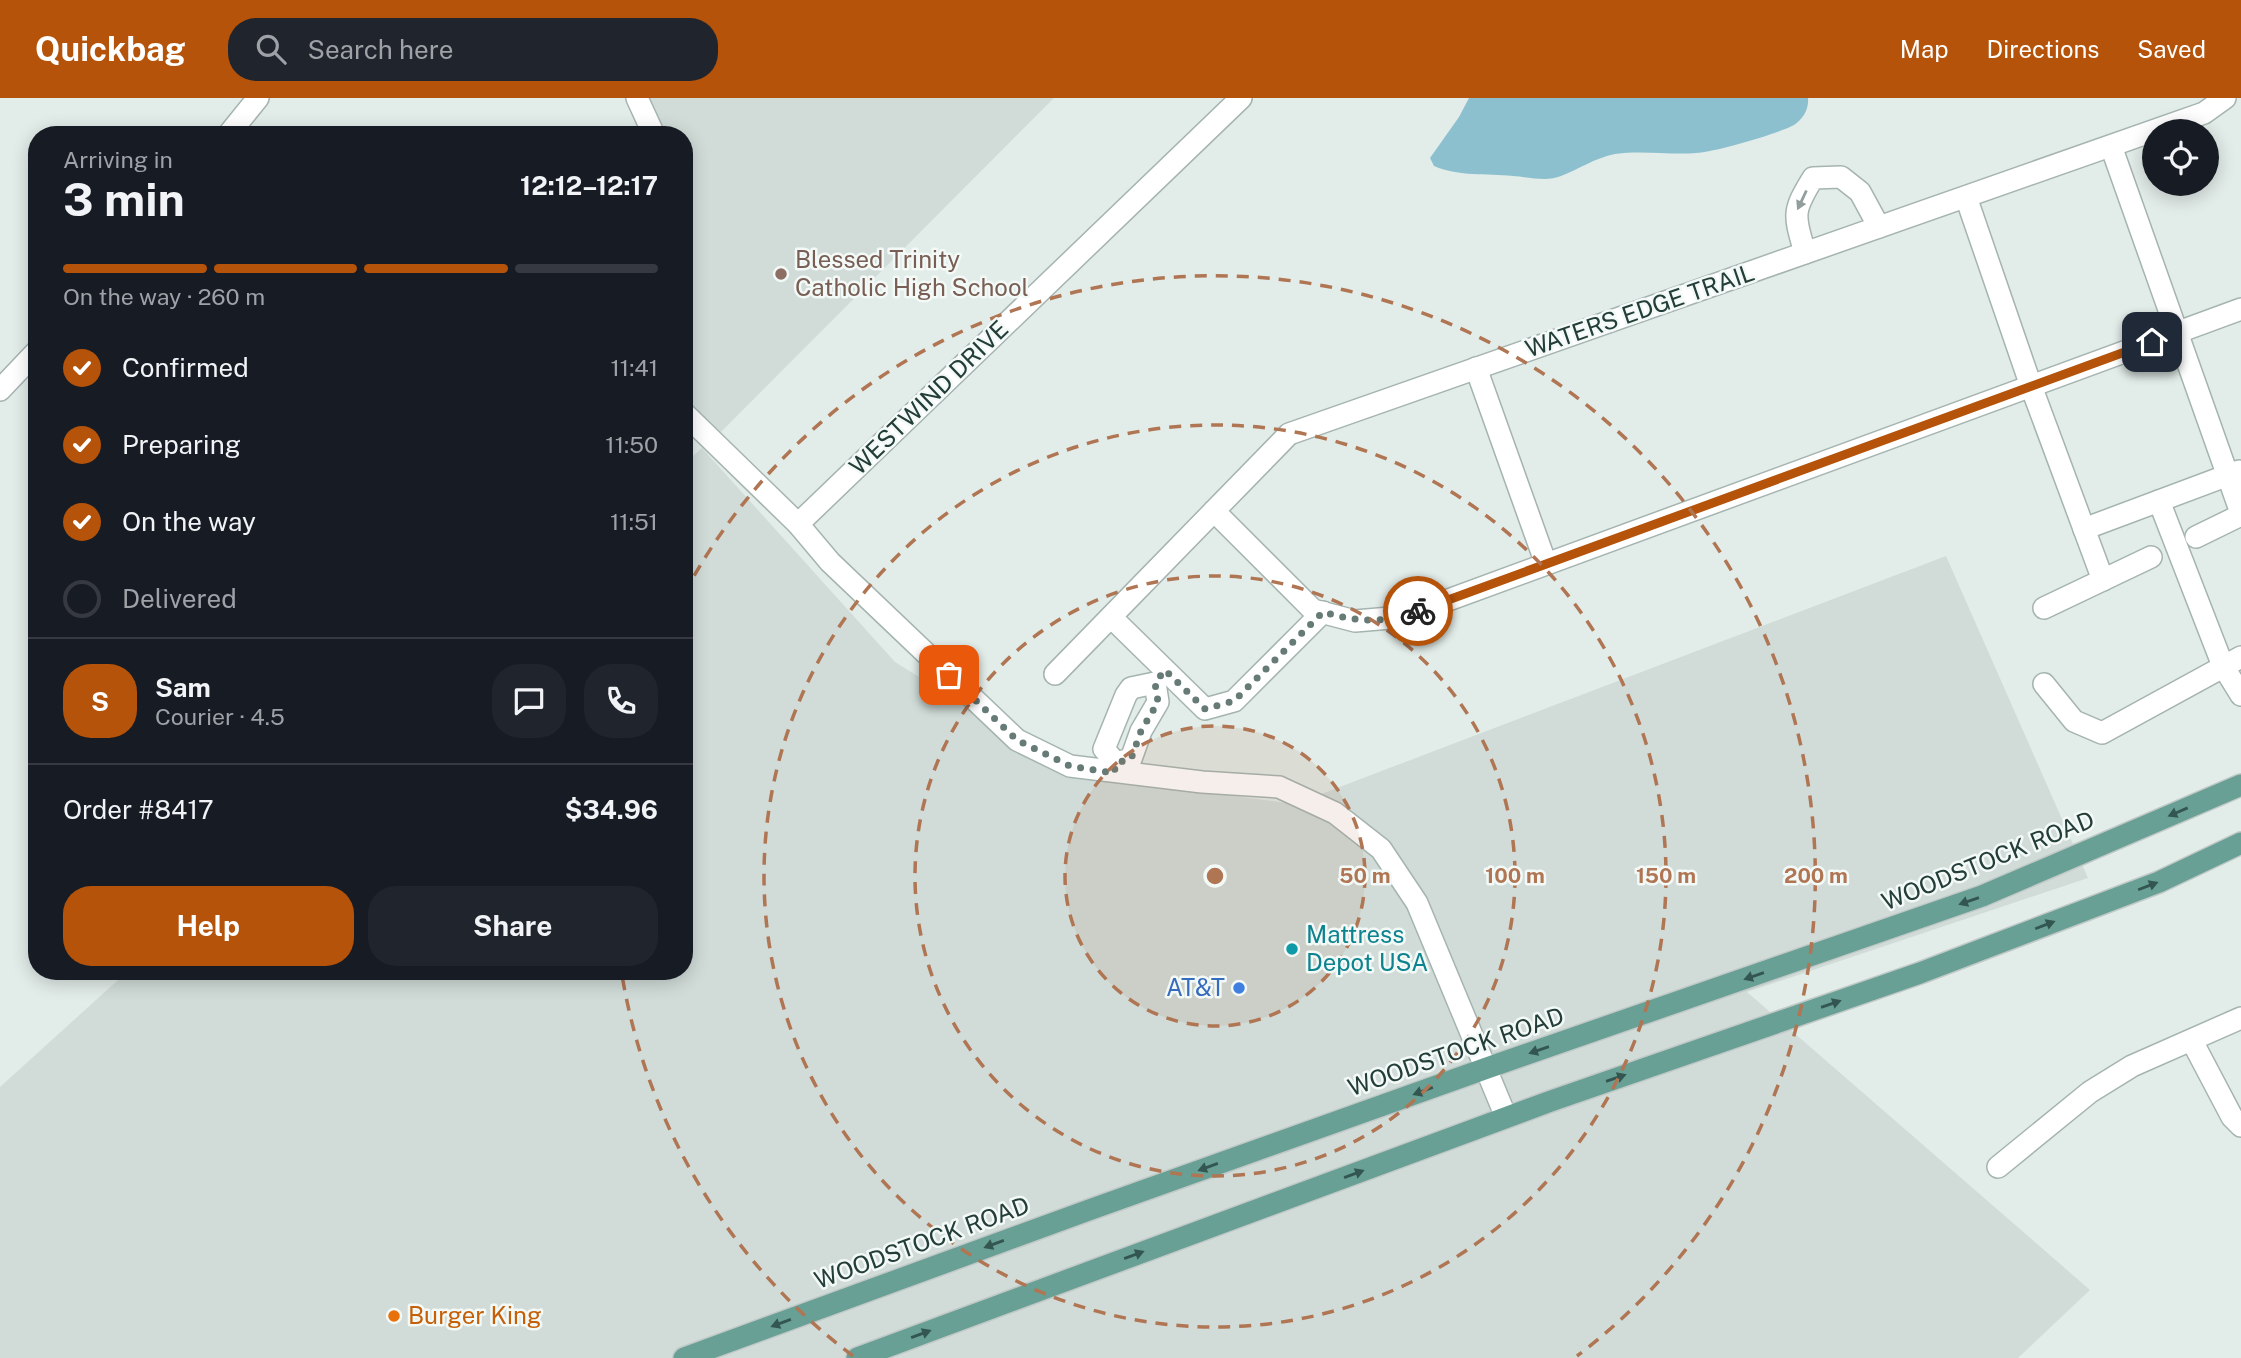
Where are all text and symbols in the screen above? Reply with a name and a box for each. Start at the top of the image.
search box [228,18,718,81]
text: Quickbag [35,30,186,68]
icon: search [252,30,290,68]
text: Search here [308,34,454,65]
text: Map [1900,35,1949,63]
text: Directions [1987,35,2099,63]
text: Saved [2137,35,2206,63]
map controls [2142,119,2219,196]
button: locate [2142,119,2219,196]
text: Arriving in [63,146,173,173]
text: 12:12–12:17 [520,170,658,201]
text: 3 min [63,172,185,226]
one-way arrow [1796,190,1807,211]
place label: Blessed Trinity Catholic High School [795,245,1029,301]
street label: WATERS EDGE TRAIL [1522,258,1758,362]
marker: Blessed Trinity Catholic High School [773,266,789,282]
text: On the way · 260 m [63,283,265,310]
pin [2122,312,2182,372]
street label: WESTWIND DRIVE [843,314,1013,480]
icon: home [2133,323,2171,361]
icon: check [63,349,101,387]
text: Confirmed [122,352,249,383]
text: 11:41 [610,354,658,381]
icon: check [63,426,101,464]
text: Preparing [122,429,241,460]
text: 11:50 [605,431,658,458]
icon: check [63,503,101,541]
text: On the way [122,506,256,537]
text: 11:51 [610,508,658,535]
courier [1383,576,1453,646]
text: Delivered [122,583,237,614]
icon: bike [1399,592,1437,630]
pin [919,645,979,705]
icon: bag [930,656,968,694]
button: chat [492,664,566,738]
button: phone [584,664,658,738]
text: Sam [155,672,211,703]
text: S [91,686,109,717]
text: Courier · 4.5 [155,703,285,730]
text: Order #8417 [63,794,214,825]
text: $34.96 [565,794,658,825]
street label: WOODSTOCK ROAD [1877,805,2098,916]
one-way arrow [2168,806,2189,817]
text: 50 m [1339,863,1391,888]
text: 100 m [1485,863,1545,888]
text: 150 m [1636,863,1696,888]
text: 200 m [1784,863,1848,888]
centre of rings [1203,864,1227,888]
one-way arrow [2138,881,2159,892]
button: Help [63,886,354,966]
button: Share [368,886,658,966]
one-way arrow [1959,896,1980,907]
place label: Mattress Depot USA [1306,920,1428,976]
one-way arrow [2035,920,2056,931]
marker: Mattress Depot USA [1284,941,1300,957]
one-way arrow [1744,971,1765,982]
place label: AT&T [1166,973,1225,1001]
marker: AT&T [1231,980,1247,996]
one-way arrow [1821,998,1842,1009]
street label: WOODSTOCK ROAD [1344,1001,1567,1101]
one-way arrow [1529,1045,1550,1056]
one-way arrow [1606,1072,1627,1083]
one-way arrow [1412,1086,1433,1097]
one-way arrow [1198,1162,1219,1173]
one-way arrow [1343,1168,1364,1179]
street label: WOODSTOCK ROAD [810,1190,1033,1294]
one-way arrow [984,1239,1005,1250]
one-way arrow [1124,1249,1145,1260]
place label: Burger King [408,1301,542,1329]
marker: Burger King [386,1308,402,1324]
one-way arrow [770,1317,791,1328]
one-way arrow [910,1329,931,1340]

